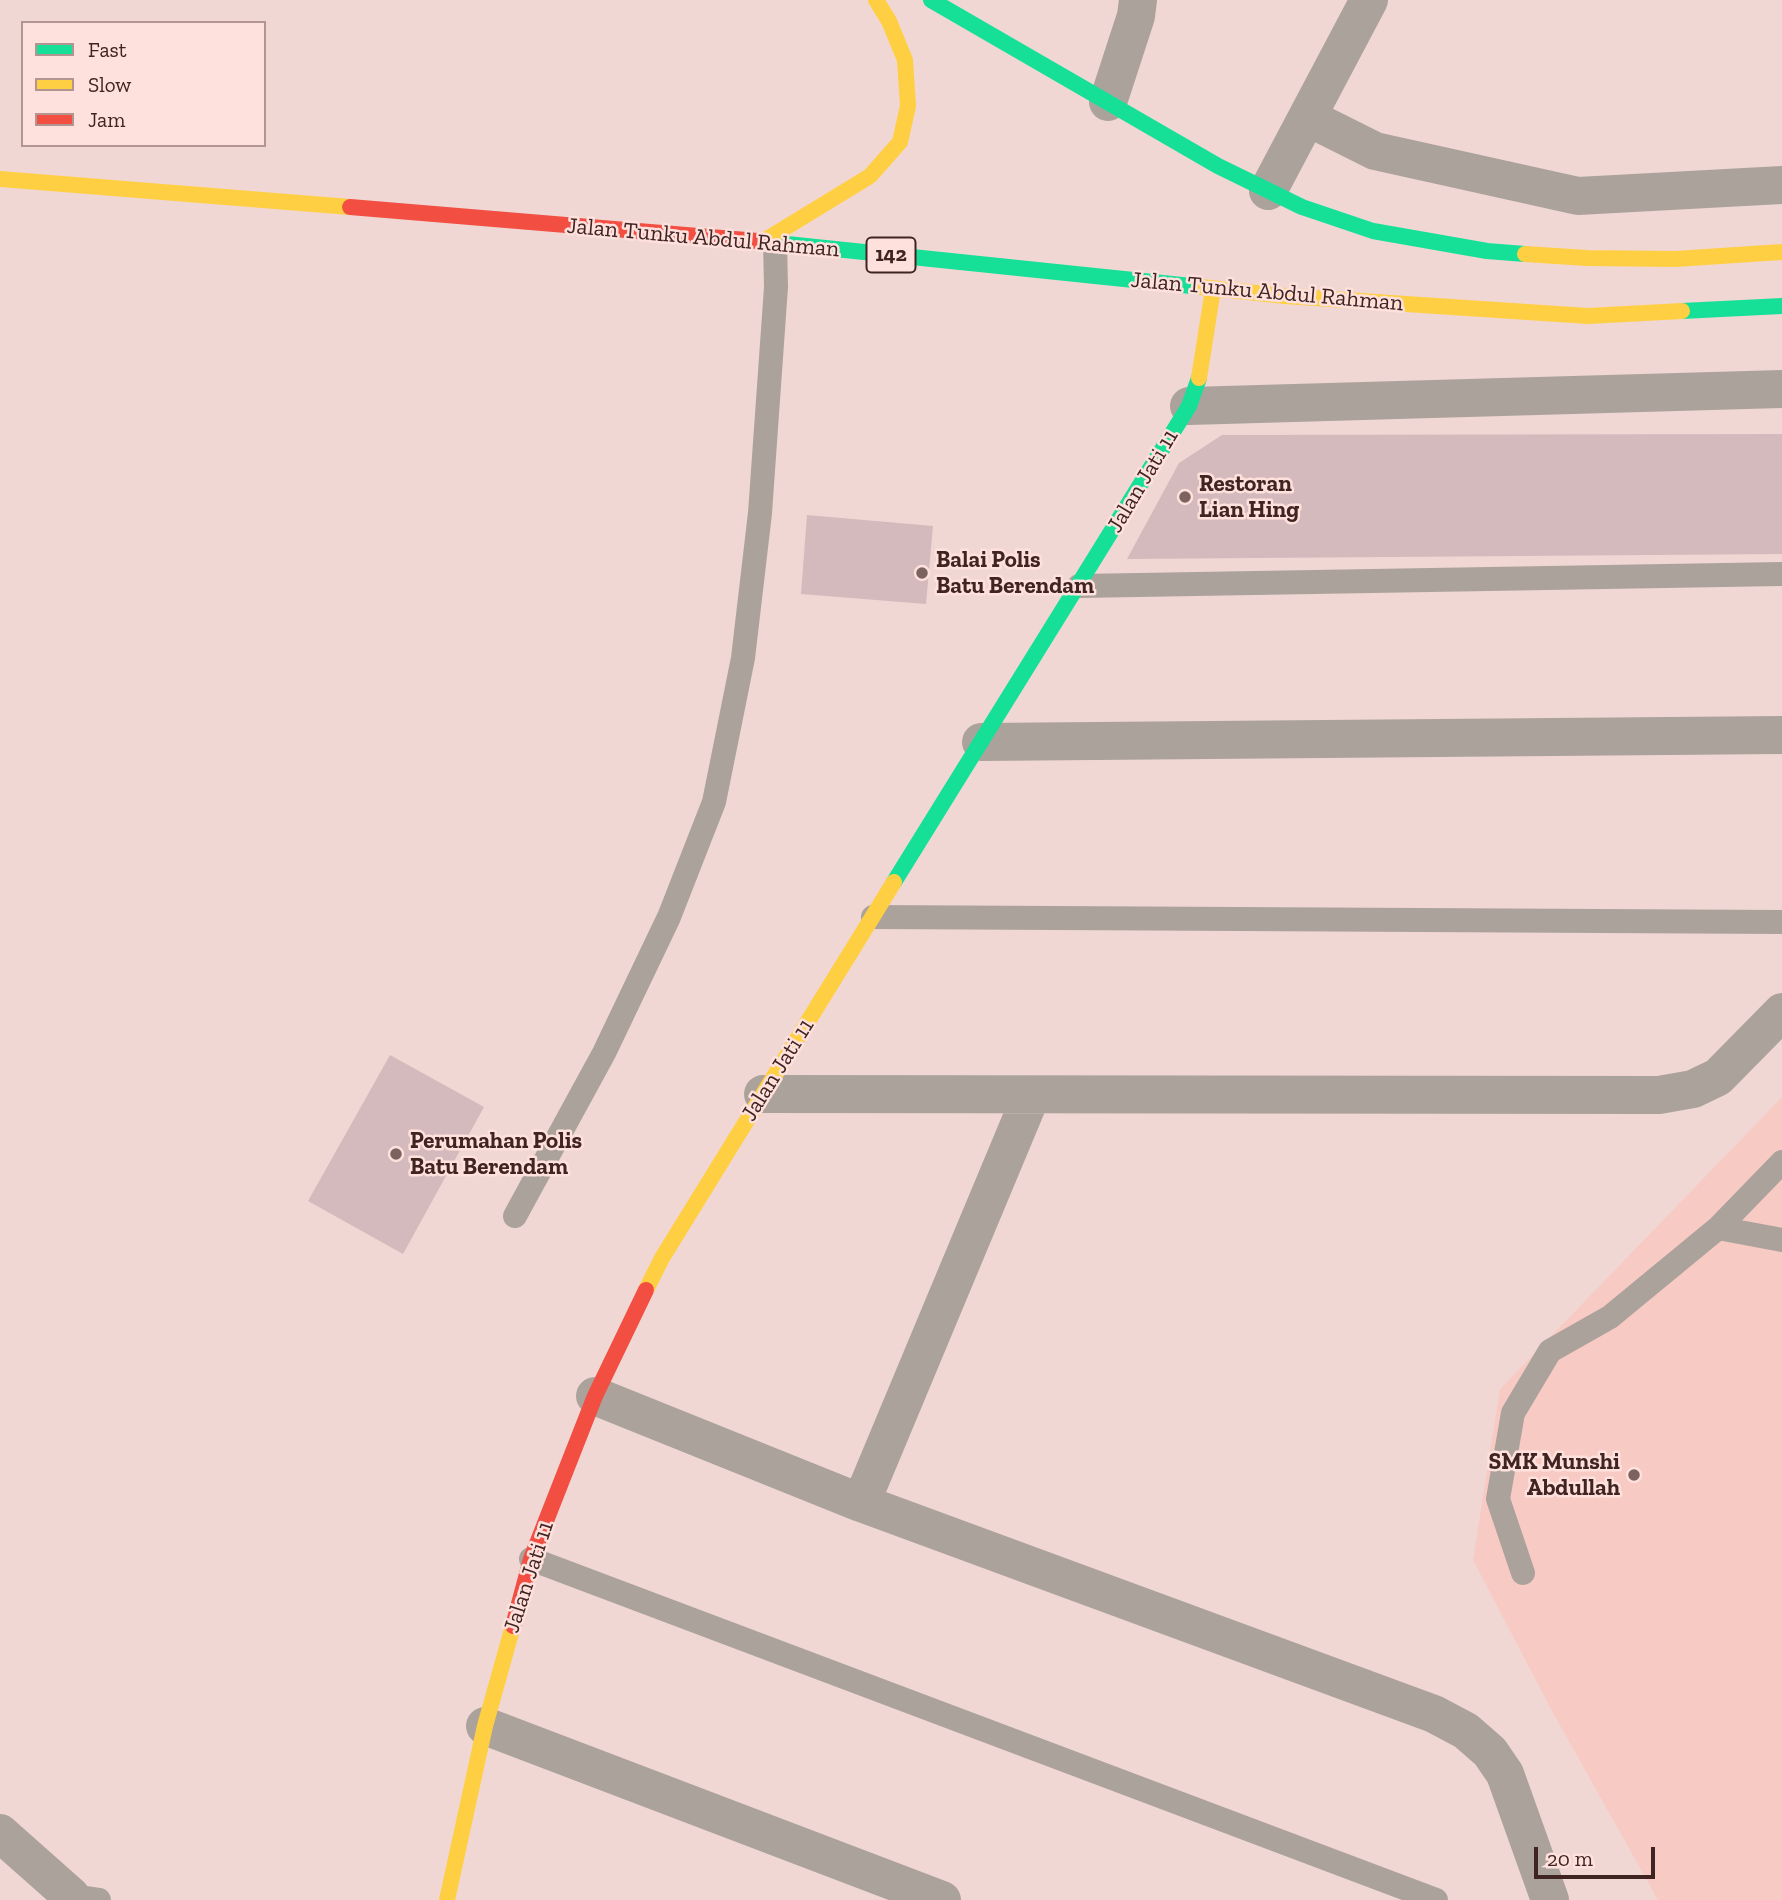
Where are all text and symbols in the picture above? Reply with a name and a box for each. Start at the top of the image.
legend [21,21,266,147]
text: Fast [88,37,127,62]
text: Slow [88,72,131,97]
text: Jam [88,107,125,132]
street label: Jalan Tunku Abdul Rahman [566,212,840,264]
road number: 142 [866,238,916,272]
street label: Jalan Tunku Abdul Rahman [1130,266,1404,318]
street label: Jalan Jati 11 [1101,424,1185,538]
place label: Restoran Lian Hing [1199,470,1299,524]
marker: Restoran Lian Hing [1177,489,1193,505]
place label: Balai Polis Batu Berendam [936,546,1094,600]
marker: Balai Polis Batu Berendam [914,565,930,581]
street label: Jalan Jati 11 [736,1014,820,1126]
place label: Perumahan Polis Batu Berendam [410,1127,582,1181]
marker: Perumahan Polis Batu Berendam [388,1146,404,1162]
place label: SMK Munshi Abdullah [1489,1448,1620,1502]
marker: SMK Munshi Abdullah [1626,1467,1642,1483]
street label: Jalan Jati 11 [498,1518,560,1636]
scale bar [1537,1834,1658,1878]
text: 20 m [1547,1846,1593,1871]

